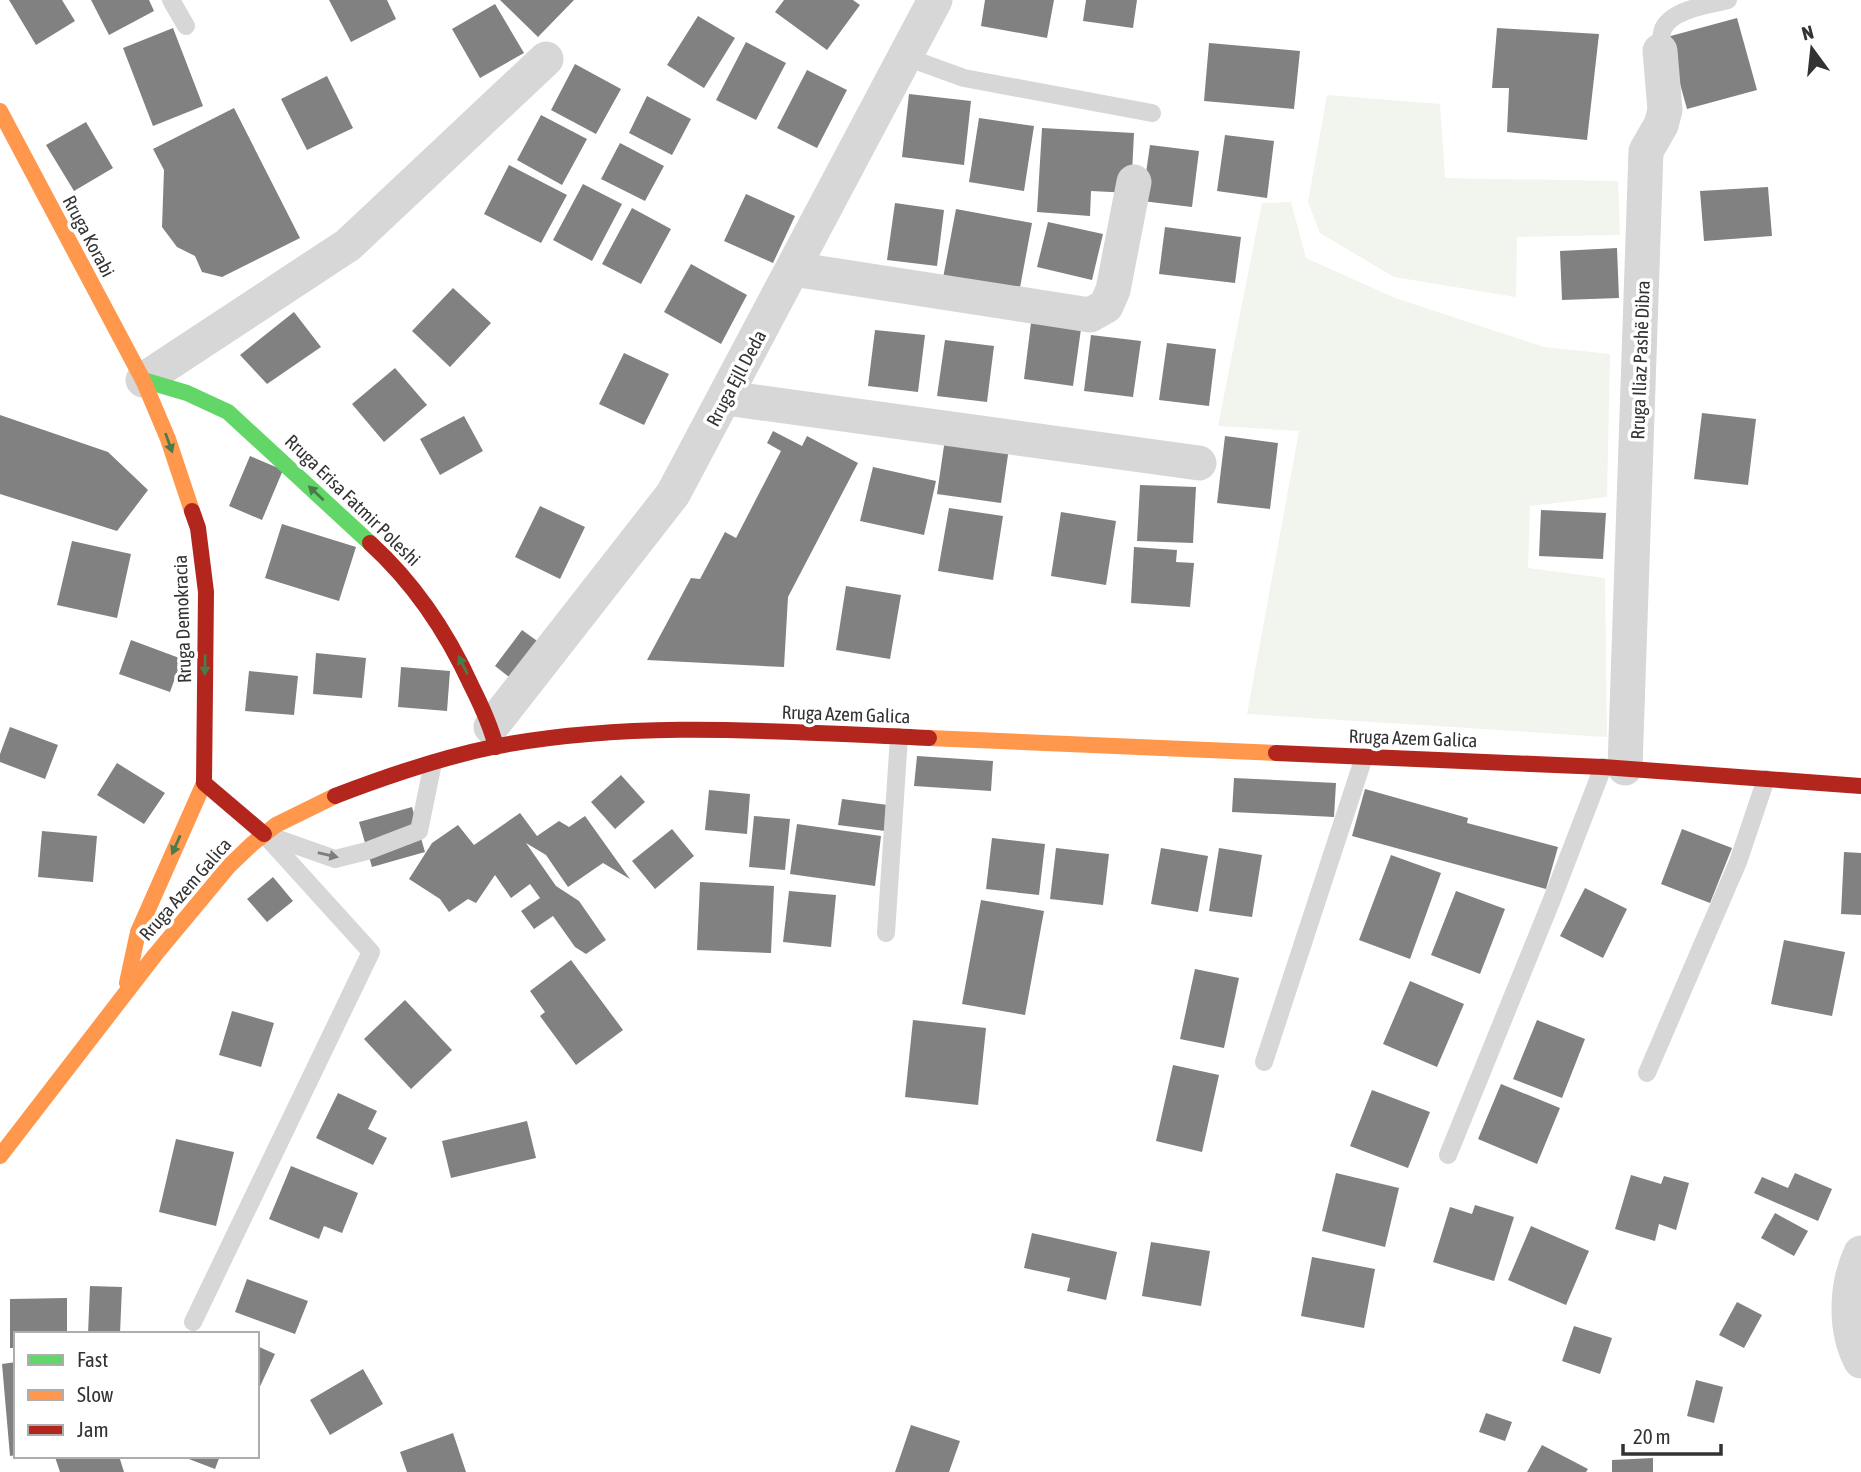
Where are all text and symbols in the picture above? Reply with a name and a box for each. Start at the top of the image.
north arrow [1777,14,1847,84]
text: N [1799,21,1816,45]
street label: Rruga Korabi [58,192,120,280]
street label: Rruga Iliaz Pashë Dibra [1626,280,1654,440]
street label: Rruga Ejll Deda [701,326,771,430]
street label: Rruga Erisa Fatmir Poleshi [281,430,425,570]
one-way arrow [164,432,175,453]
one-way arrow [307,485,325,501]
street label: Rruga Demokracia [169,555,195,683]
one-way arrow [199,654,211,676]
one-way arrow [457,655,469,675]
street label: Rruga Azem Galica [781,701,911,727]
street label: Rruga Azem Galica [1348,725,1478,751]
street label: Rruga Azem Galica [135,833,235,945]
one-way arrow [170,835,182,855]
one-way arrow [318,850,340,861]
legend [14,1332,259,1458]
text: Fast [77,1347,108,1371]
text: Slow [77,1382,114,1406]
scale bar [1623,1412,1721,1456]
text: Jam [77,1417,109,1441]
text: 20 m [1633,1424,1671,1448]

